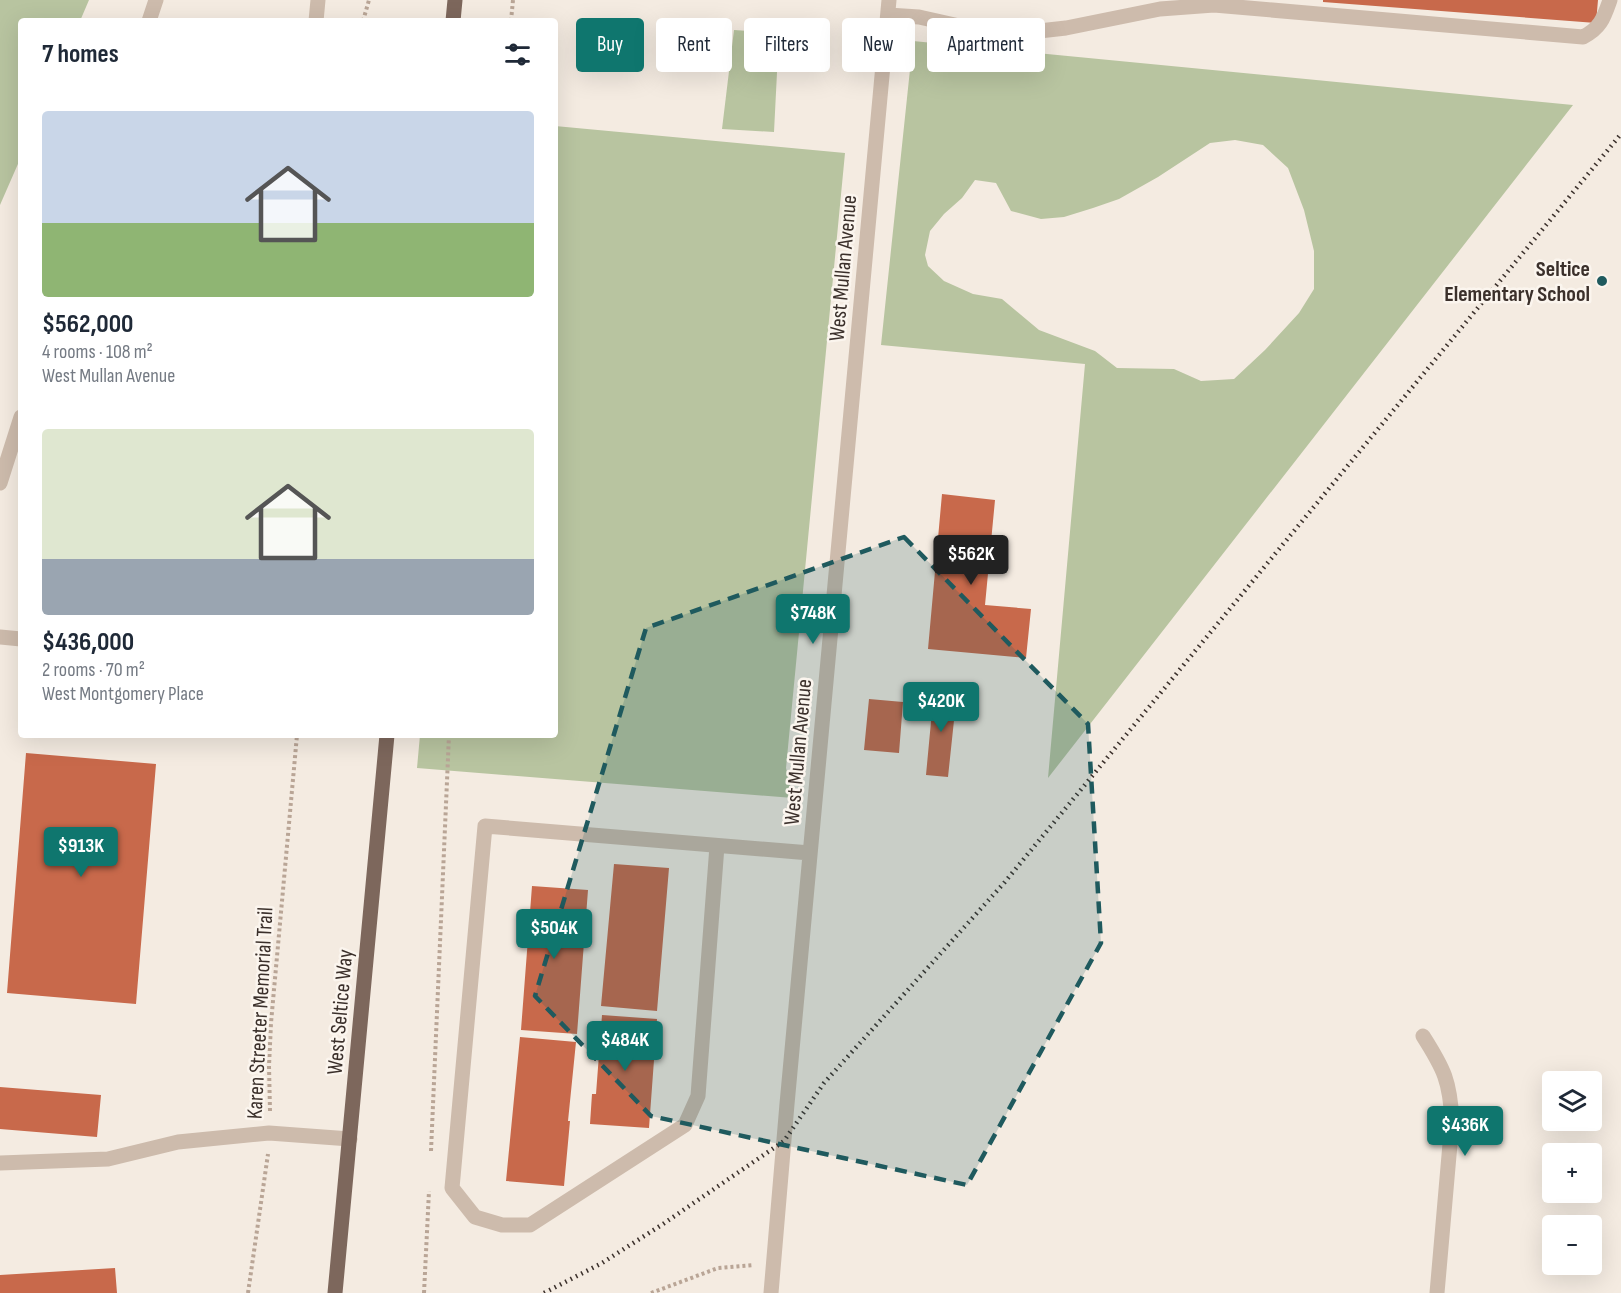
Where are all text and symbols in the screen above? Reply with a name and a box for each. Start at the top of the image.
chip: Buy [576,18,644,72]
chip: Rent [656,18,732,72]
chip: Filters [744,18,830,72]
chip: New [842,18,915,72]
chip: Apartment [927,18,1045,72]
icon: filters [501,38,534,71]
text: 7 homes [42,39,119,70]
icon: home [234,150,342,258]
street label: West Mullan Avenue [824,194,863,342]
place label: Seltice Elementary School [1444,256,1590,308]
marker: Seltice Elementary School [1595,274,1609,288]
text: $562,000 [42,309,133,340]
text: 4 rooms · 108 m² [42,340,153,364]
text: West Mullan Avenue [42,364,175,388]
icon: home [234,468,342,576]
pin: $562K [929,535,1013,586]
text: $562K [947,542,995,566]
pin: $748K [771,594,855,645]
text: $748K [790,601,836,625]
text: $436,000 [42,627,134,658]
text: 2 rooms · 70 m² [42,658,145,682]
street label: West Mullan Avenue [779,678,818,826]
text: West Montgomery Place [42,682,204,706]
pin: $420K [899,682,983,733]
text: $420K [917,689,965,713]
pin: $913K [39,827,123,878]
text: $913K [58,834,104,858]
street label: Karen Streeter Memorial Trail [241,906,280,1120]
pin: $504K [512,909,596,960]
text: $504K [530,916,578,940]
street label: West Seltice Way [322,948,359,1076]
pin: $484K [583,1021,667,1072]
text: $484K [601,1028,649,1052]
map controls [1542,1071,1602,1275]
button: layers [1542,1071,1602,1131]
pin: $436K [1423,1106,1507,1157]
text: $436K [1441,1113,1489,1137]
button: + [1542,1143,1602,1203]
button: − [1542,1215,1602,1275]

